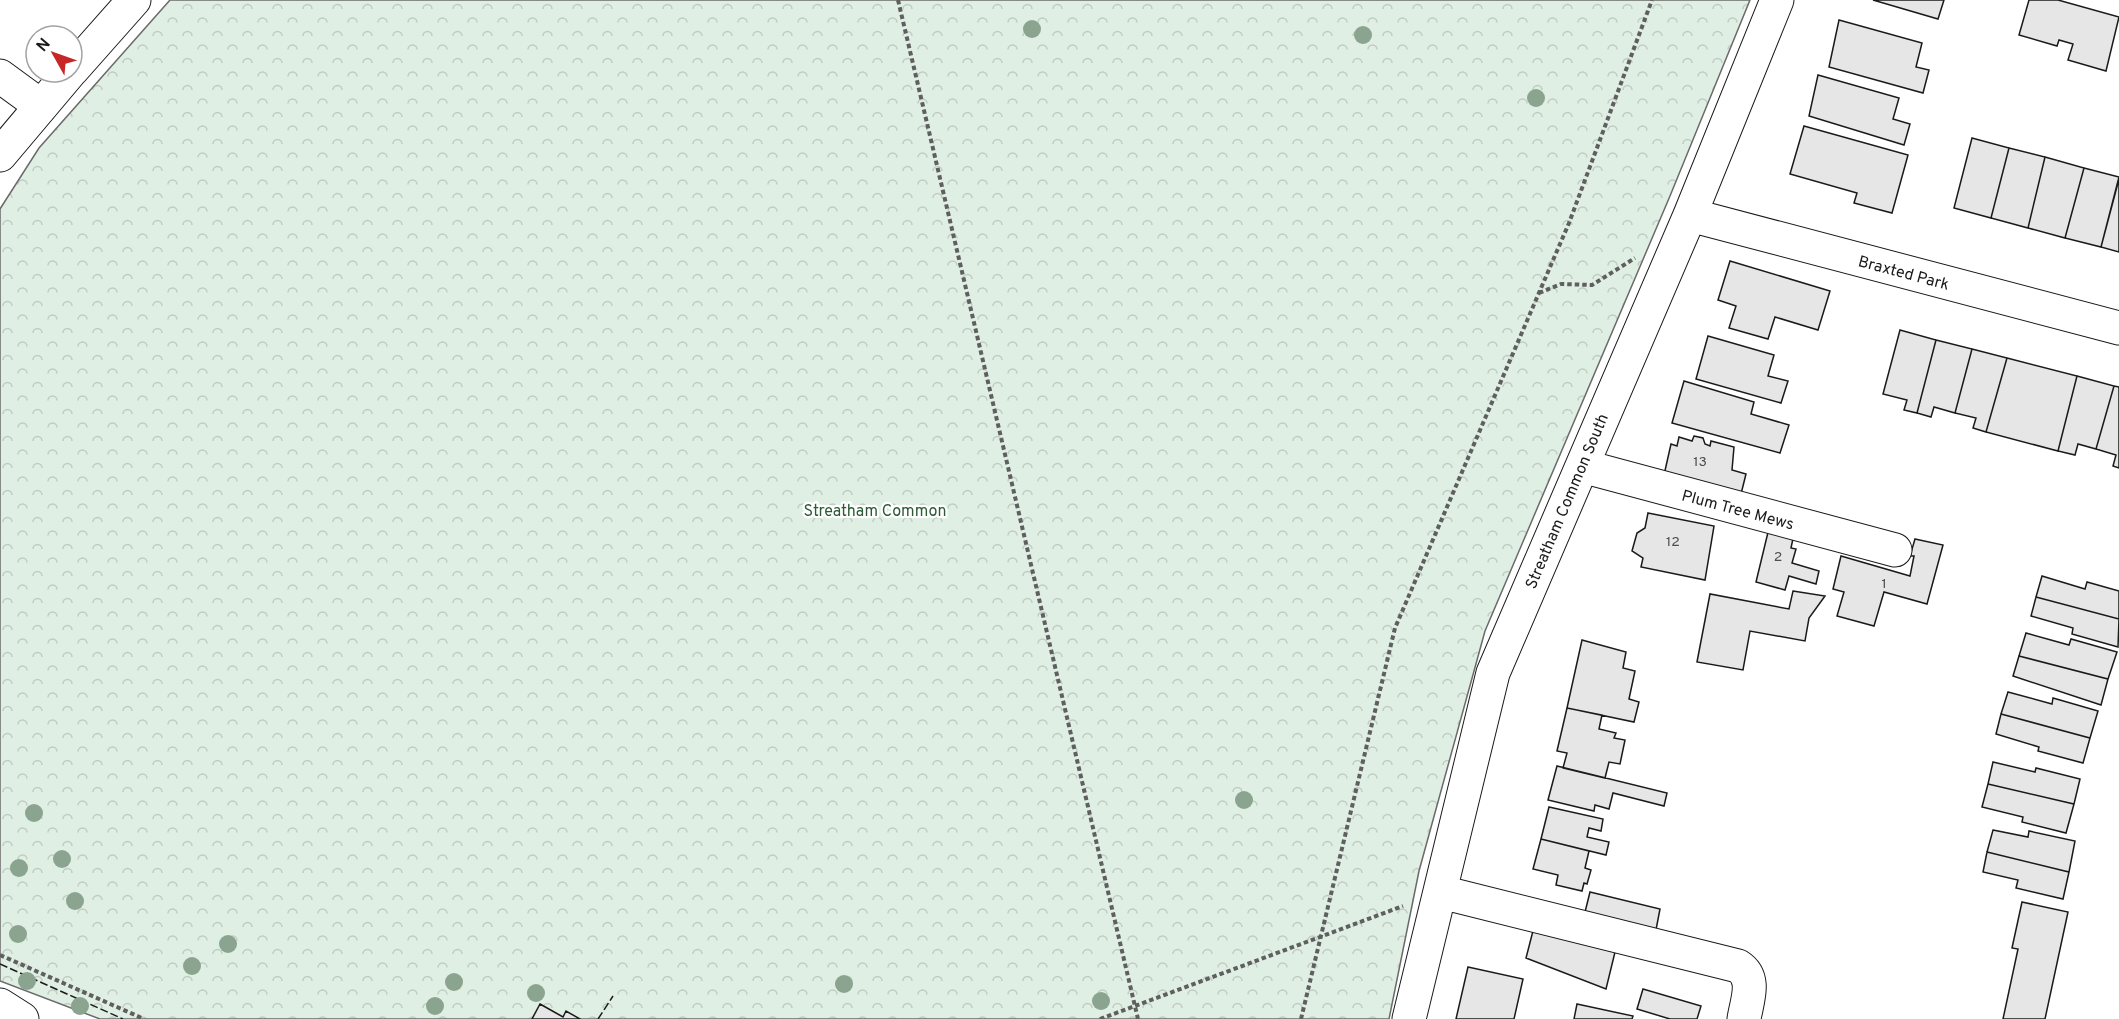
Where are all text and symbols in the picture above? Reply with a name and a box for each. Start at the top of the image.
north arrow [24,24,84,84]
text: N [33,35,55,56]
street label: Braxted Park [1856,252,1951,296]
street label: Streatham Common South [1522,411,1614,592]
house number: 13 [1693,454,1707,471]
street label: Plum Tree Mews [1679,486,1796,536]
park label: Streatham Common [804,502,946,522]
house number: 12 [1666,534,1680,551]
house number: 2 [1774,549,1782,566]
house number: 1 [1881,576,1887,593]

